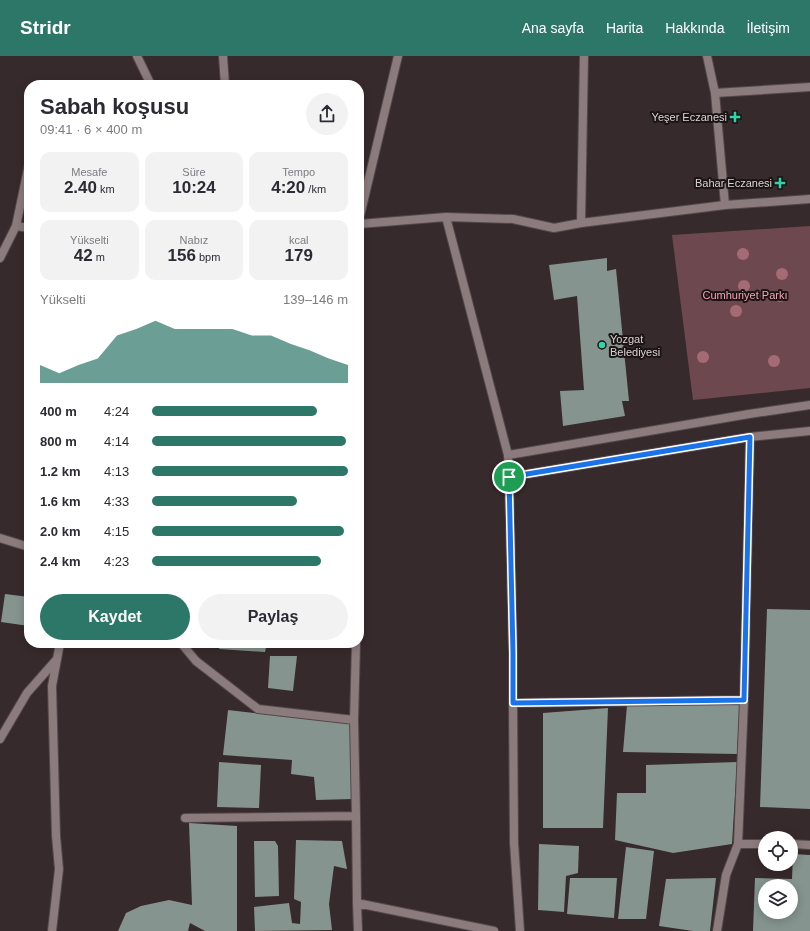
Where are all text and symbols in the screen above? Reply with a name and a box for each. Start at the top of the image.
text: Stridr [20,17,71,38]
text: Ana sayfa [522,20,584,36]
text: Harita [606,20,643,36]
text: Hakkında [665,20,724,36]
text: İletişim [746,20,790,36]
button: share [306,93,348,135]
text: Sabah koşusu [40,94,189,119]
place label: Yeşer Eczanesi [652,111,727,123]
marker: Yeşer Eczanesi [730,112,740,122]
text: 09:41 · 6 × 400 m [40,122,142,137]
text: Mesafe [71,166,107,178]
text: Süre [182,166,206,178]
text: Tempo [282,166,315,178]
place label: Bahar Eczanesi [695,177,772,189]
text: 2.40 [64,178,97,197]
text: 10:24 [172,178,216,197]
text: 4:20 [271,178,305,197]
marker: Bahar Eczanesi [775,178,785,188]
text: km [97,183,115,195]
text: /km [305,183,326,195]
text: Yükselti [70,234,109,246]
text: Nabız [180,234,208,246]
text: kcal [289,234,308,246]
text: 42 [74,246,93,265]
text: 156 [168,246,196,265]
text: 179 [284,246,313,265]
text: m [93,251,105,263]
text: bpm [196,251,220,263]
park label: Cumhuriyet Parkı [703,289,787,301]
text: Yükselti [40,292,86,307]
text: 139–146 m [283,292,348,307]
place label: Yozgat Belediyesi [610,333,660,358]
marker: Yozgat Belediyesi [597,340,607,350]
text: 400 m [40,404,77,419]
text: 4:24 [104,404,129,419]
text: 800 m [40,434,77,449]
text: 4:14 [104,434,129,449]
pin [492,460,526,494]
text: 1.2 km [40,464,80,479]
text: 4:13 [104,464,129,479]
icon: arrive [498,466,520,488]
text: 1.6 km [40,494,80,509]
text: 4:33 [104,494,129,509]
text: 2.0 km [40,524,80,539]
text: 4:15 [104,524,129,539]
text: 2.4 km [40,554,80,569]
text: 4:23 [104,554,129,569]
button: Kaydet [40,594,190,640]
button: Paylaş [198,594,348,640]
map controls [758,831,798,919]
button: locate [758,831,798,871]
button: layers [758,879,798,919]

